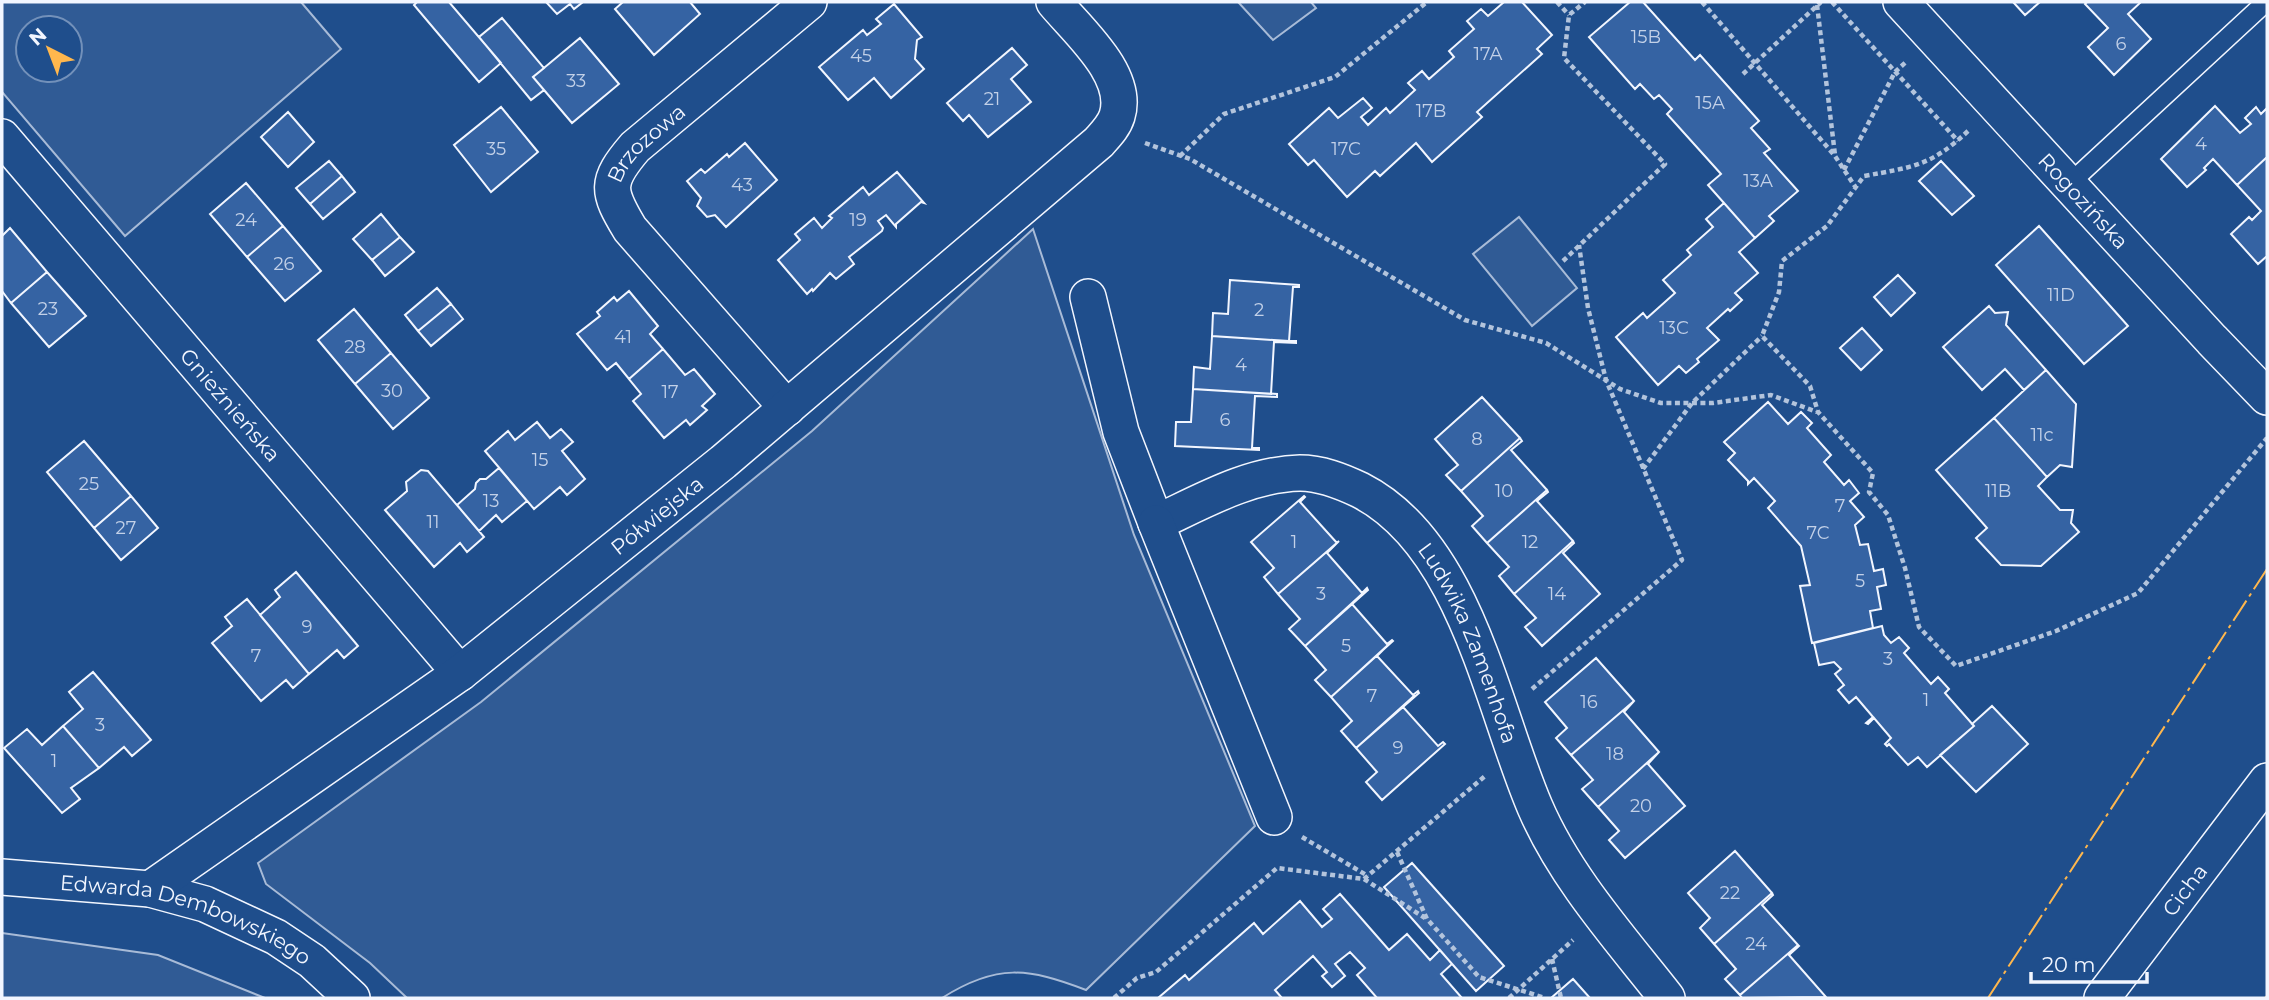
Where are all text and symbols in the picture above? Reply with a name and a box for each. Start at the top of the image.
north arrow [14,14,84,84]
text: N [25,23,51,50]
house number: 15B [1631,26,1661,48]
house number: 6 [2116,33,2127,55]
house number: 17A [1474,43,1502,65]
house number: 45 [850,45,872,67]
house number: 33 [566,70,586,92]
house number: 21 [984,88,1000,110]
house number: 15A [1695,92,1725,114]
street label: Brzozowa [601,98,690,186]
house number: 17B [1416,100,1446,122]
house number: 4 [2195,133,2207,155]
house number: 35 [486,138,506,160]
house number: 17C [1331,138,1361,160]
street label: Rogozińska [2034,148,2134,254]
house number: 13A [1743,170,1773,192]
house number: 43 [731,174,753,196]
house number: 24 [235,209,257,231]
house number: 19 [849,209,867,231]
house number: 26 [273,253,295,275]
house number: 11D [2047,284,2075,306]
house number: 23 [38,298,58,320]
house number: 2 [1254,299,1264,321]
house number: 13C [1659,317,1689,339]
house number: 41 [614,326,632,348]
house number: 28 [344,336,366,358]
street label: Gnieźnieńska [175,343,286,466]
house number: 4 [1235,354,1247,376]
house number: 30 [381,380,403,402]
house number: 17 [661,381,679,403]
house number: 6 [1220,409,1231,431]
house number: 11c [2030,424,2054,446]
house number: 8 [1471,428,1483,450]
house number: 15 [532,449,548,471]
street label: Półwiejska [605,471,708,560]
house number: 25 [79,473,99,495]
house number: 10 [1495,480,1513,502]
house number: 11B [1985,480,2011,502]
house number: 13 [483,490,499,512]
house number: 7 [1835,495,1845,517]
house number: 11 [427,511,440,533]
house number: 27 [116,517,136,539]
house number: 7C [1806,522,1830,544]
house number: 1 [1291,531,1297,553]
house number: 12 [1522,531,1538,553]
street label: Ludwika Zamenhofa [1413,537,1523,746]
house number: 5 [1855,570,1865,592]
house number: 3 [1316,583,1326,605]
house number: 14 [1548,583,1566,605]
house number: 9 [302,616,313,638]
house number: 5 [1341,635,1351,657]
house number: 7 [251,645,261,667]
house number: 3 [1883,648,1893,670]
house number: 7 [1367,685,1377,707]
house number: 1 [1923,689,1929,711]
house number: 16 [1580,691,1598,713]
house number: 3 [95,714,105,736]
house number: 9 [1393,737,1404,759]
house number: 18 [1606,743,1624,765]
house number: 1 [51,750,57,772]
house number: 20 [1630,795,1652,817]
street label: Cicha [2157,859,2212,921]
street label: Edwarda Dembowskiego [59,869,316,970]
house number: 22 [1720,882,1740,904]
house number: 24 [1745,933,1767,955]
scale bar [2031,940,2146,984]
text: 20 m [2042,952,2096,977]

